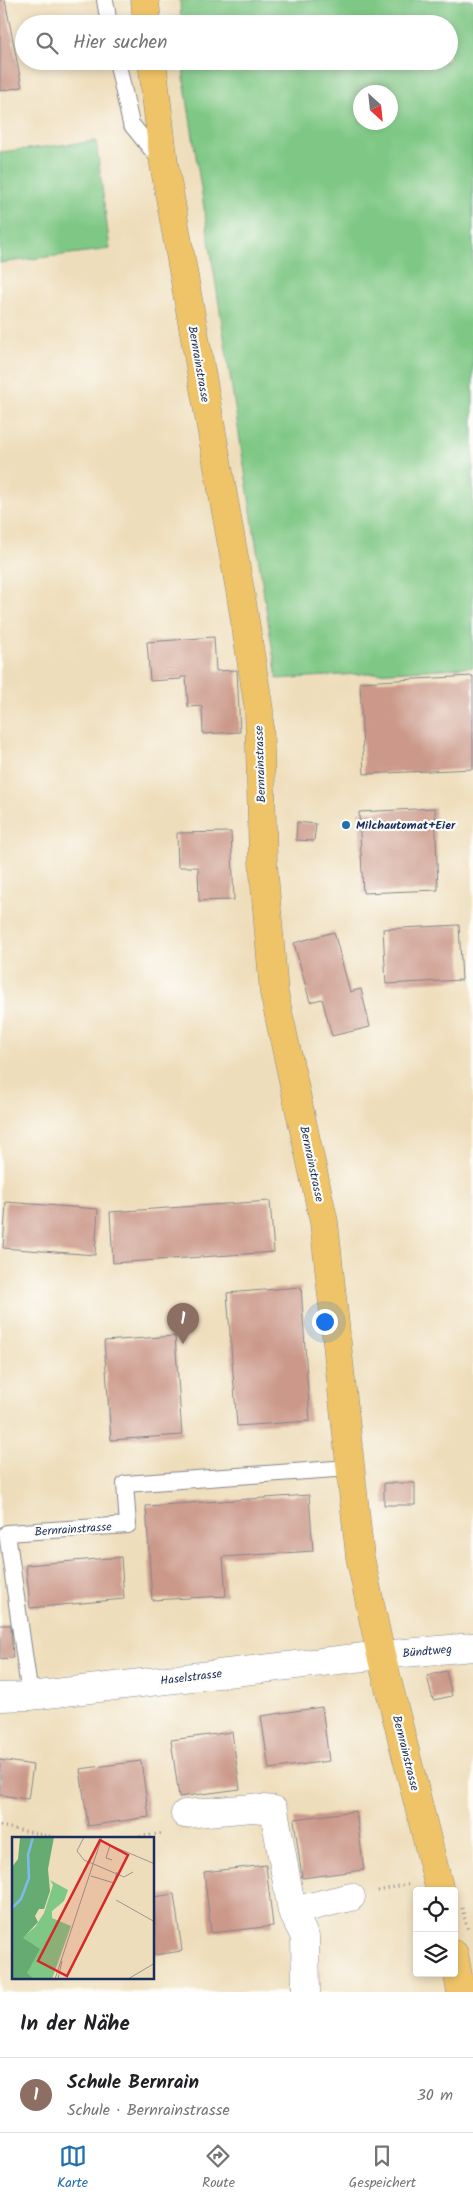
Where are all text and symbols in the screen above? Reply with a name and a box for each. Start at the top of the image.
search box [15,15,458,70]
text: Hier suchen [73,28,167,58]
icon: search [33,29,61,57]
north arrow [353,85,398,130]
street label: Bernrainstrasse [182,324,215,404]
street label: Bernrainstrasse [250,724,271,803]
place label: Milchautomat+Eier [356,816,456,835]
marker: Milchautomat+Eier [340,819,352,831]
street label: Bernrainstrasse [294,1124,329,1204]
pin: 1 [167,1303,199,1344]
your location [312,1309,338,1335]
street label: Bernrainstrasse [34,1517,113,1542]
street label: Bündtweg [402,1640,453,1663]
street label: Haselstrasse [159,1664,224,1691]
street label: Bernrainstrasse [387,1713,424,1793]
inset map [12,1837,155,1980]
map controls [413,1887,458,1977]
button: locate [413,1887,458,1932]
button: layers [413,1932,458,1977]
text: In der Nähe [20,2008,130,2041]
text: Schule Bernrain [67,2068,199,2098]
text: 1 [34,2083,38,2108]
text: 30 m [417,2083,453,2108]
text: Schule · Bernrainstrasse [67,2098,230,2123]
tab: Karte [57,2142,88,2194]
tab: Route [202,2142,235,2194]
tab: Gespeichert [349,2142,416,2194]

